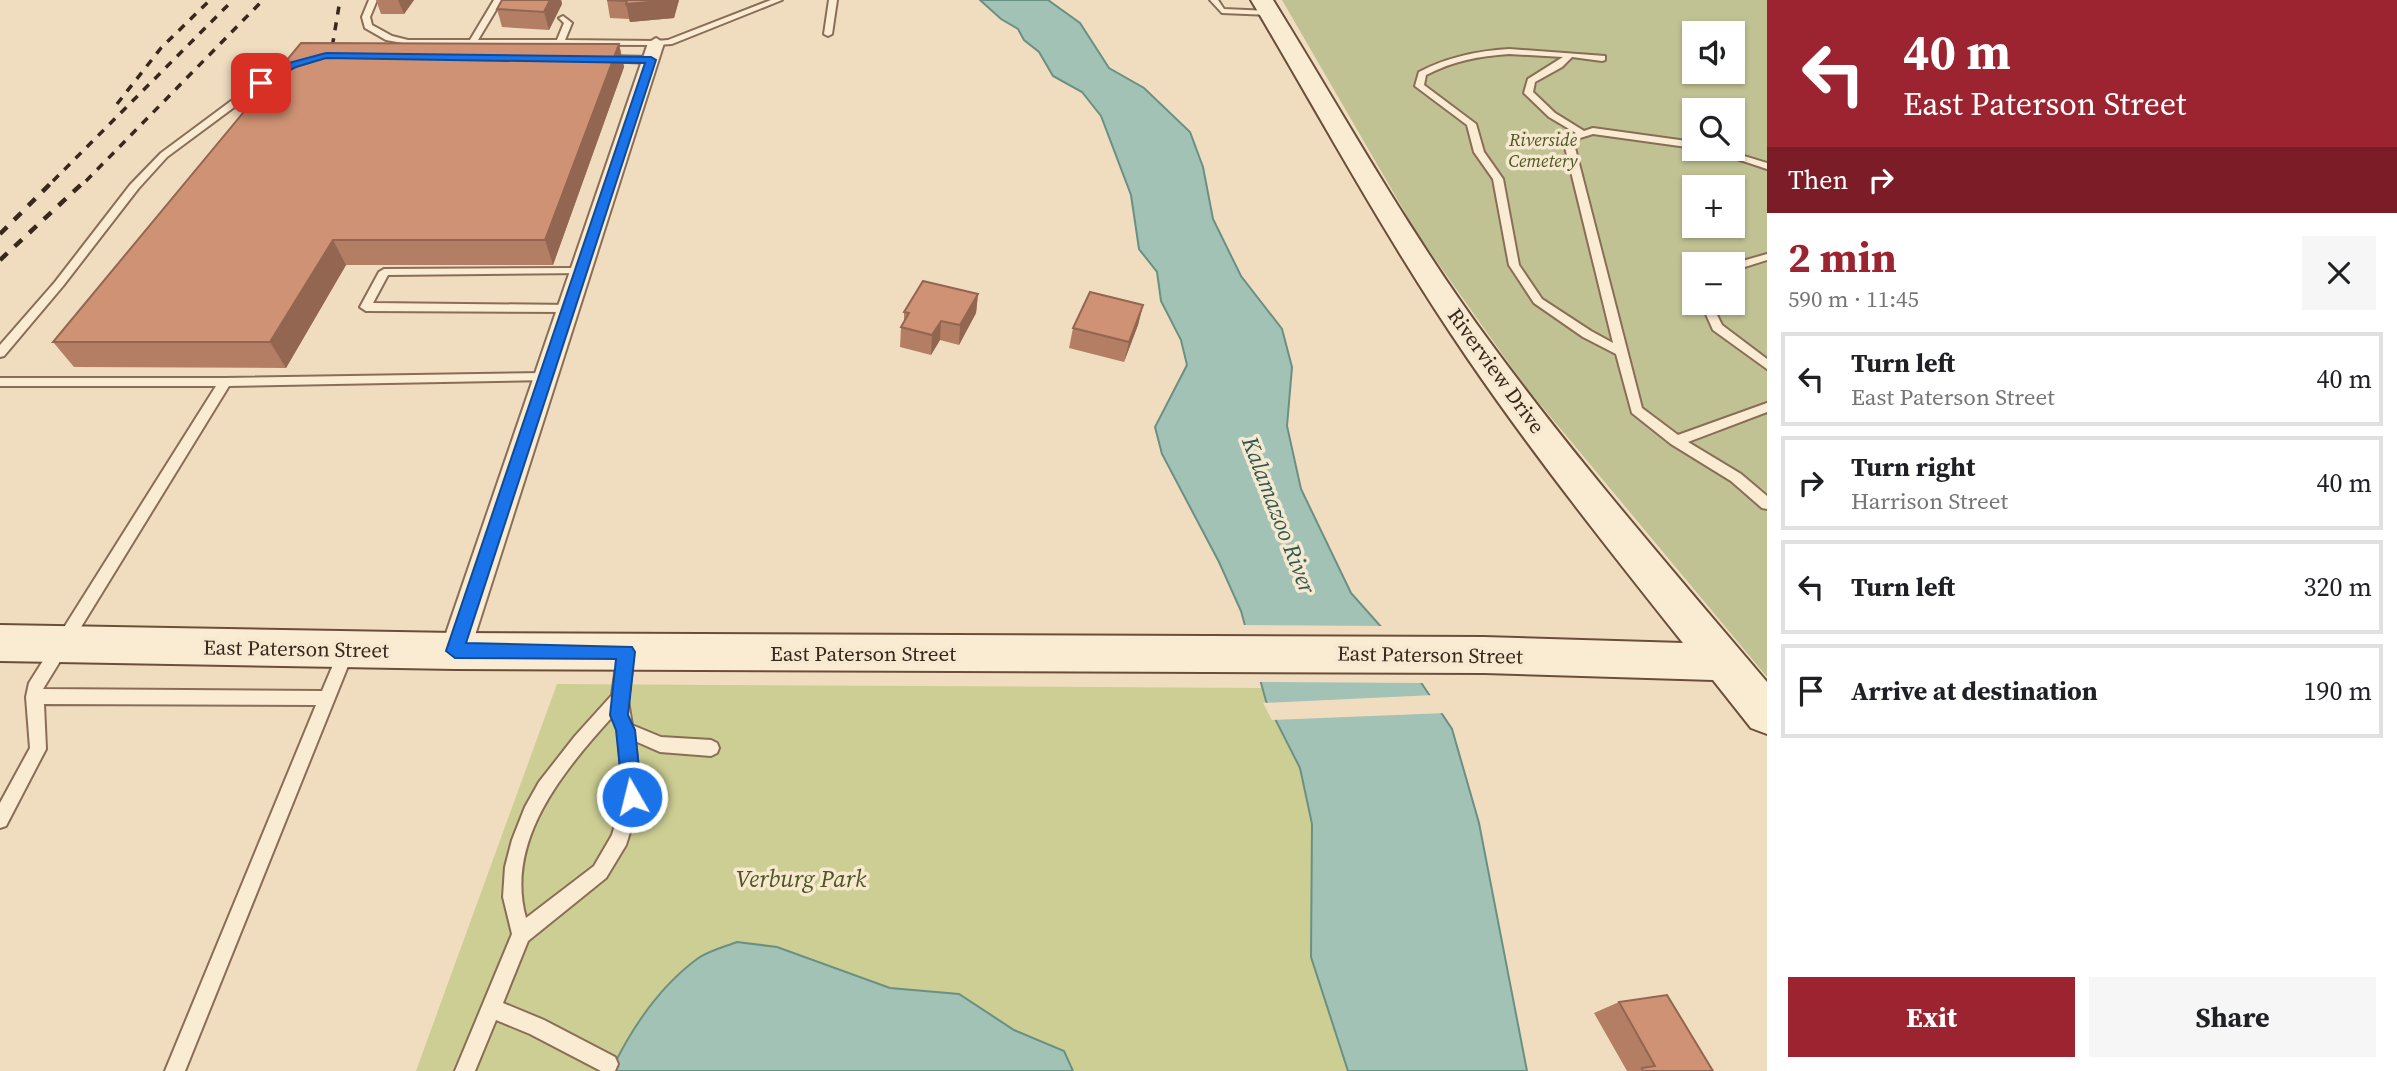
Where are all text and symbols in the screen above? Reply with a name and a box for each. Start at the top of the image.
text: 40 m [1903,18,2011,85]
map controls [1682,21,1745,315]
button: sound [1682,21,1745,84]
icon: left [1788,28,1879,119]
pin [231,53,291,113]
icon: arrive [242,64,280,102]
text: East Paterson Street [1903,82,2186,126]
button: search [1682,98,1745,161]
park label: Riverside Cemetery [1508,127,1578,173]
icon: right [1862,161,1900,199]
text: Then [1788,162,1848,198]
button: + [1682,175,1745,238]
text: 2 min [1788,228,1897,286]
button: close [2302,236,2376,310]
button: − [1682,252,1745,315]
text: 590 m · 11:45 [1788,283,1919,315]
street label: Riverview Drive [1441,302,1552,439]
text: Turn left [1851,345,1955,381]
icon: left [1792,360,1830,398]
text: 40 m [2317,361,2372,397]
text: East Paterson Street [1851,381,2055,413]
water label: Kalamazoo River [1234,431,1324,599]
text: Turn right [1851,449,1975,485]
icon: right [1792,464,1830,502]
text: 40 m [2317,465,2372,501]
text: Harrison Street [1851,485,2008,517]
icon: left [1792,568,1830,606]
text: Turn left [1851,569,1955,605]
text: 320 m [2304,569,2372,605]
street label: East Paterson Street [203,632,389,665]
street label: East Paterson Street [1337,638,1523,671]
street label: East Paterson Street [770,639,956,668]
icon: arrive [1792,672,1830,710]
text: Arrive at destination [1851,673,2098,709]
text: 190 m [2304,673,2372,709]
position arrow [595,760,669,834]
park label: Verburg Park [736,862,867,895]
button: Exit [1788,977,2075,1057]
button: Share [2089,977,2376,1057]

